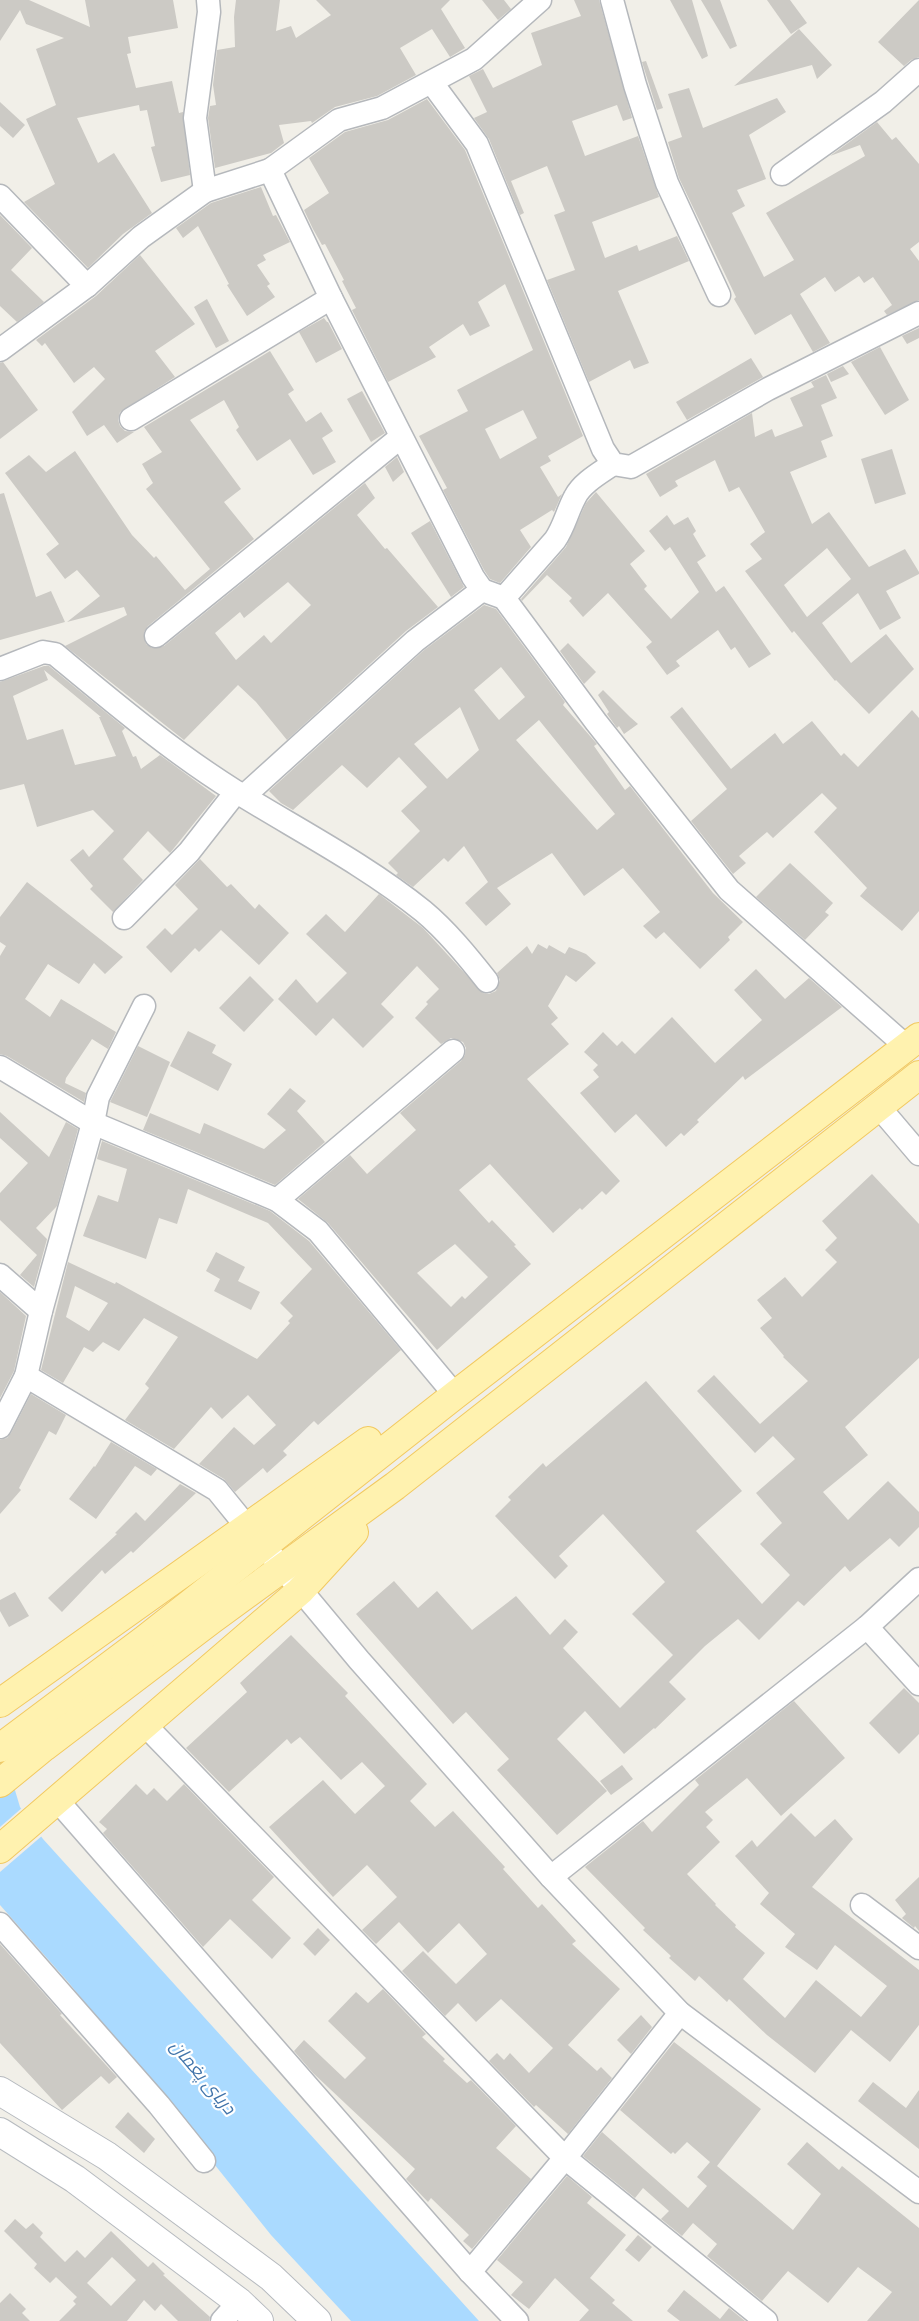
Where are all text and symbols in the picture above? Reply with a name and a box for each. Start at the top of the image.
water label: دریای پغمان [165,2035,242,2120]

